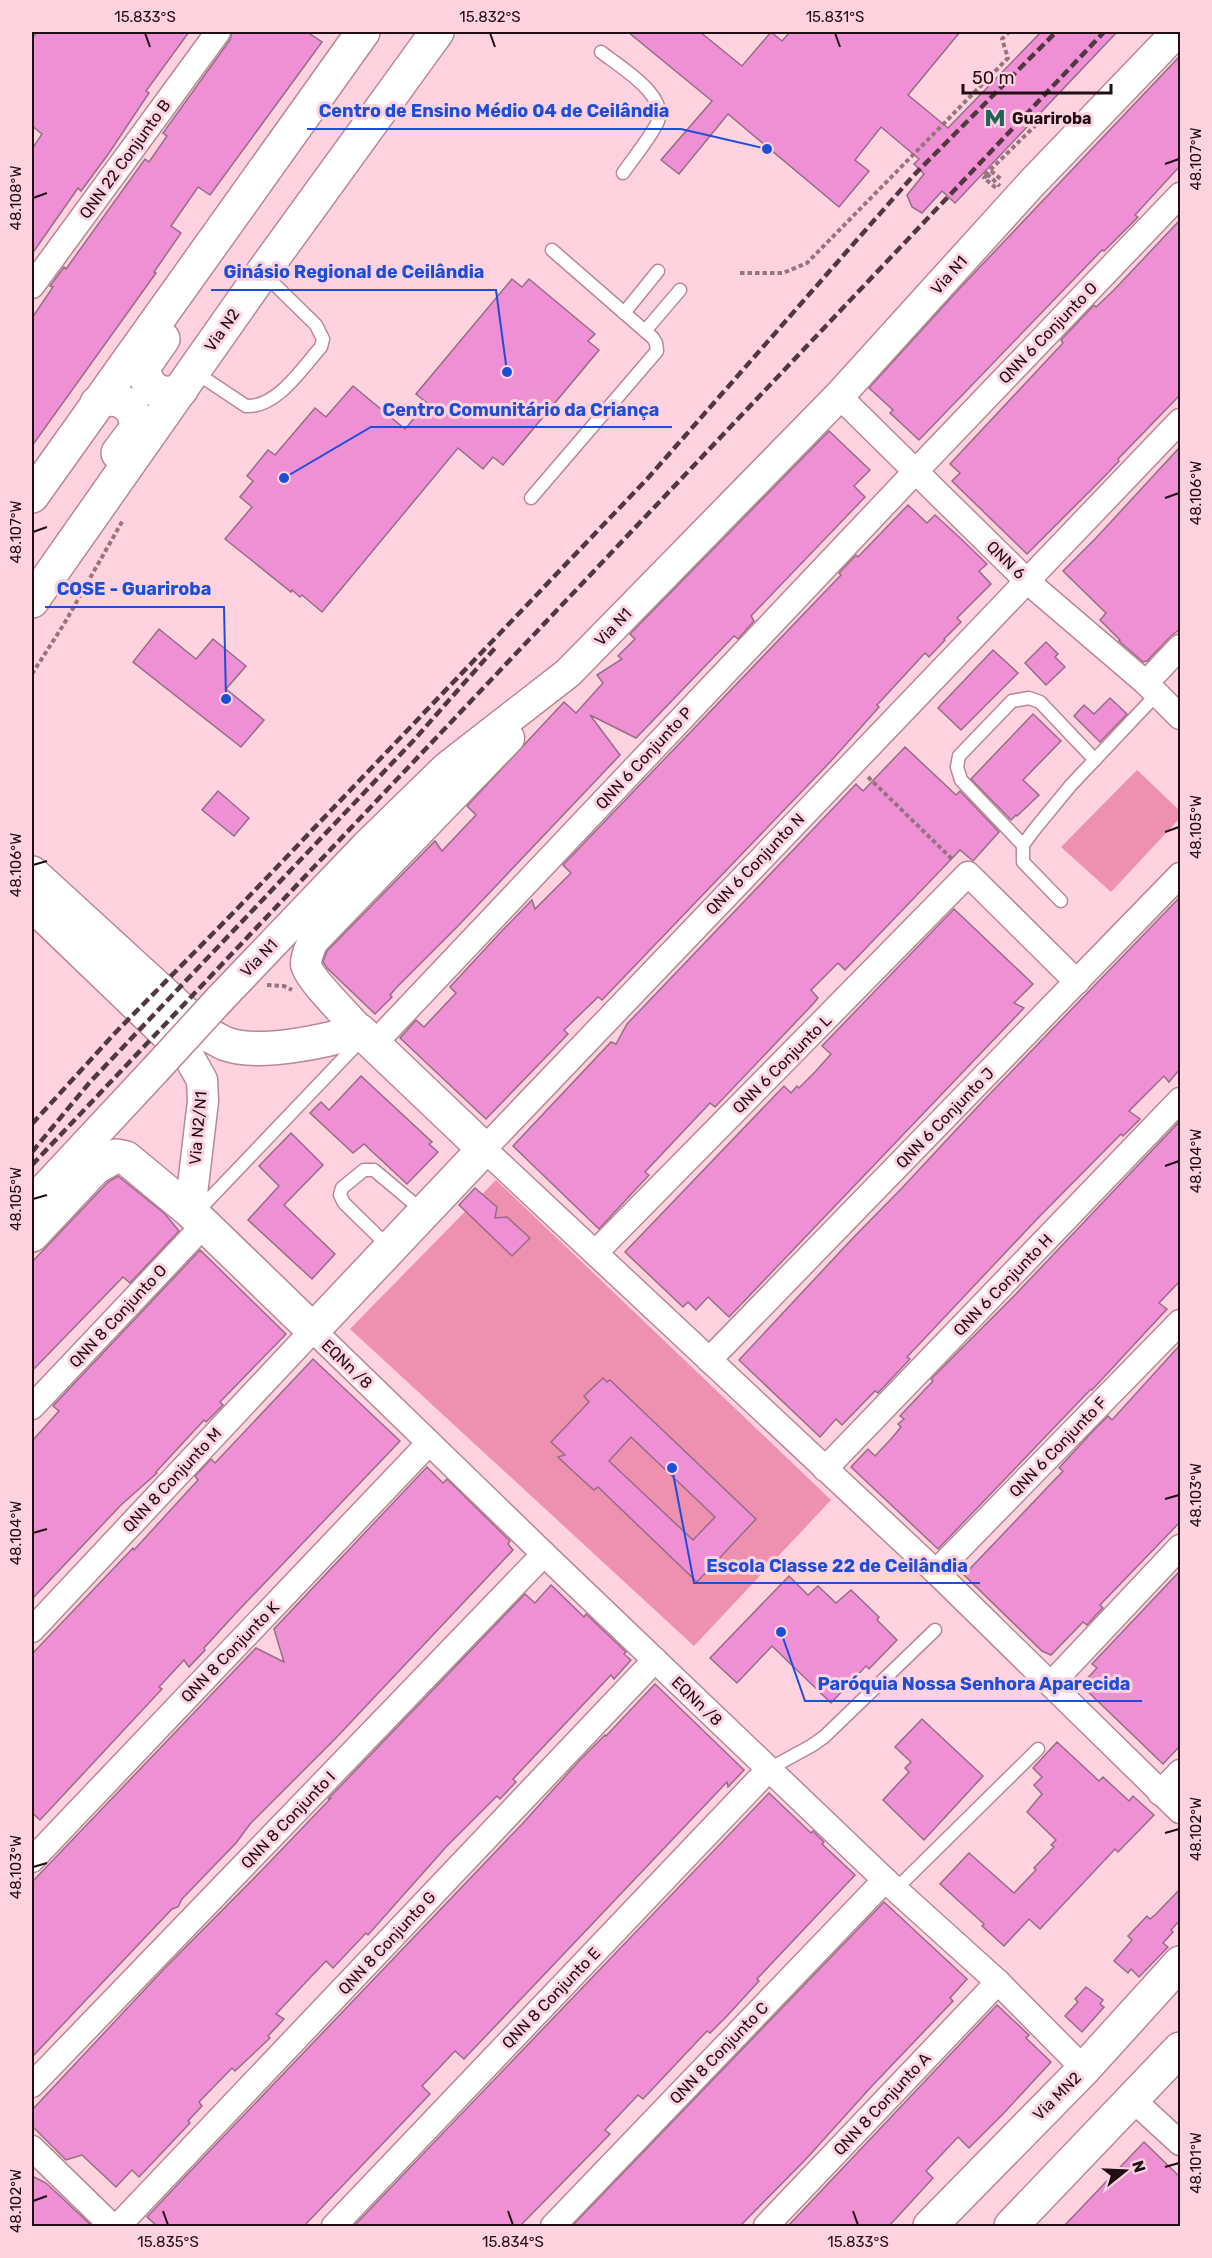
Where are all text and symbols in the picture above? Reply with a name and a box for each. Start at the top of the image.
text: 15.833°S [114,8,176,26]
text: 15.832°S [459,8,521,26]
text: 15.831°S [806,8,864,26]
scale bar [963,57,1112,95]
text: 50 m [972,67,1015,89]
callout: Centro de Ensino Médio 04 de Ceilândia [307,93,681,129]
street label: QNN 22 Conjunto B [75,96,175,222]
text: Centro de Ensino Médio 04 de Ceilândia [319,100,669,122]
metro station icon: Guariroba [983,106,1007,130]
place label: Guariroba [1012,109,1092,128]
text: 48.107°W [1187,128,1205,190]
text: 48.108°W [7,166,25,230]
street label: Via N1 [927,252,971,298]
callout: Ginásio Regional de Ceilândia [211,254,496,290]
text: Ginásio Regional de Ceilândia [224,261,484,283]
street label: QNN 6 Conjunto O [995,278,1101,388]
street label: Via N2 [201,305,243,355]
callout: Centro Comunitário da Criança [371,391,672,427]
text: Centro Comunitário da Criança [383,399,659,421]
text: 48.106°W [1187,461,1205,525]
text: 48.107°W [7,501,25,563]
street label: QNN 6 [983,537,1030,583]
callout: COSE - Guariroba [45,571,224,607]
text: COSE - Guariroba [57,578,211,600]
street label: Via N1 [591,604,635,650]
street label: QNN 6 Conjunto P [592,703,696,813]
text: 48.105°W [1187,795,1205,859]
street label: QNN 6 Conjunto N [702,809,808,919]
text: 48.106°W [7,833,25,897]
street label: Via N1 [237,935,281,981]
street label: QNN 6 Conjunto L [729,1011,835,1117]
street label: QNN 6 Conjunto J [892,1064,998,1172]
street label: Via N2/N1 [185,1090,211,1166]
text: 48.104°W [1187,1129,1205,1193]
text: 48.105°W [7,1167,25,1231]
street label: QNN 6 Conjunto H [950,1230,1056,1340]
street label: QNN 8 Conjunto O [65,1260,171,1372]
street label: EQNn /8 [318,1335,376,1393]
street label: QNN 6 Conjunto F [1005,1393,1111,1501]
street label: QNN 8 Conjunto M [119,1424,225,1536]
text: 48.103°W [1187,1463,1205,1527]
text: 48.104°W [7,1501,25,1565]
callout: Escola Classe 22 de Ceilândia [694,1547,980,1583]
text: Escola Classe 22 de Ceilândia [706,1555,968,1577]
street label: QNN 8 Conjunto K [177,1597,283,1706]
callout: Paróquia Nossa Senhora Aparecida [805,1665,1142,1701]
street label: EQNn /8 [668,1672,726,1730]
text: Paróquia Nossa Senhora Aparecida [818,1673,1130,1695]
street label: QNN 8 Conjunto I [237,1767,339,1873]
text: 48.102°W [1187,1797,1205,1861]
text: 48.103°W [7,1835,25,1899]
street label: QNN 8 Conjunto G [334,1887,440,1999]
street label: QNN 8 Conjunto E [498,1944,604,2052]
street label: QNN 8 Conjunto C [666,1998,772,2108]
street label: QNN 8 Conjunto A [830,2048,935,2159]
street label: Via MN2 [1029,2068,1085,2124]
text: 48.101°W [1187,2132,1205,2194]
north arrow [1095,2141,1155,2201]
text: N [1128,2158,1150,2175]
text: 48.102°W [7,2169,25,2233]
text: 15.835°S [137,2233,199,2251]
text: 15.834°S [482,2233,544,2251]
text: 15.833°S [827,2233,889,2251]

